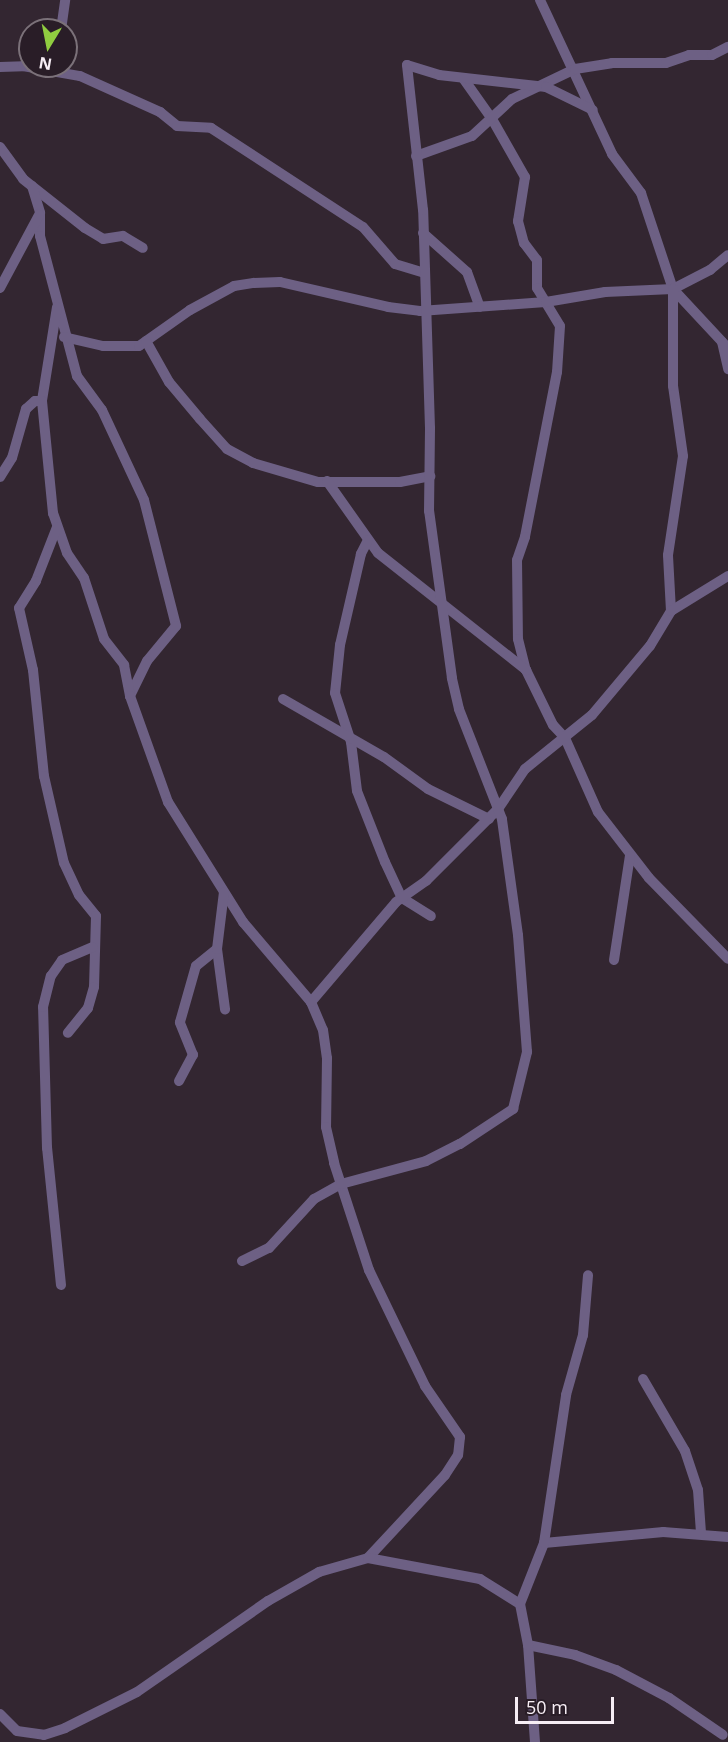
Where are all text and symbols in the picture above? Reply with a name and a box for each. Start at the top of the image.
north arrow [18,18,78,78]
text: N [37,52,54,76]
scale bar [518,1685,617,1723]
text: 50 m [526,1695,568,1719]

